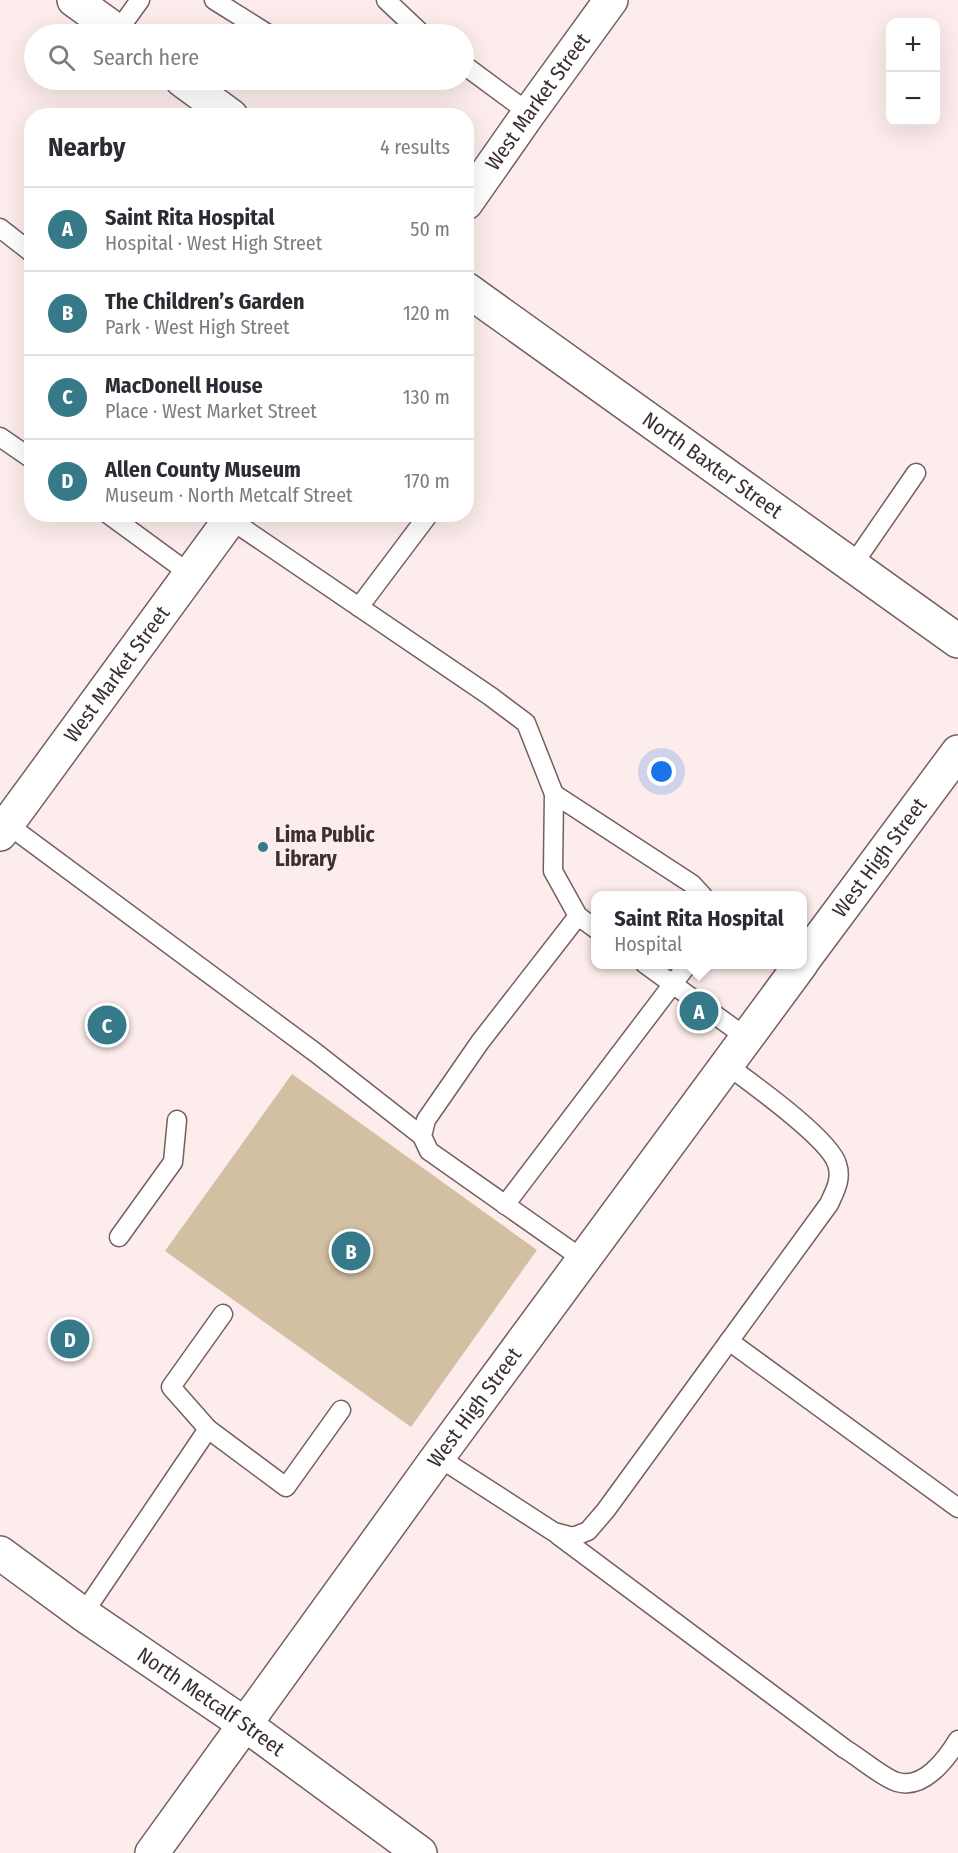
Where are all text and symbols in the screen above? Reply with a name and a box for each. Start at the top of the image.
map controls [886,18,940,126]
button: + [886,18,940,72]
search box [24,24,474,90]
street label: West Market Street [480,28,596,176]
icon: search [45,41,78,74]
text: Search here [93,44,199,71]
button: − [886,72,940,126]
text: Nearby [48,132,125,163]
text: 4 results [380,135,450,159]
text: Saint Rita Hospital [105,204,275,231]
text: A [62,217,73,241]
text: 50 m [410,217,450,241]
text: Hospital · West High Street [105,231,322,255]
text: The Children’s Garden [105,288,304,315]
text: B [62,301,73,325]
text: 120 m [403,301,450,325]
text: Park · West High Street [105,315,290,339]
text: MacDonell House [105,372,263,399]
text: C [62,385,73,409]
text: 130 m [403,385,450,409]
text: Place · West Market Street [105,399,317,423]
street label: North Baxter Street [637,406,788,524]
text: Allen County Museum [105,456,301,483]
text: D [62,469,73,493]
text: 170 m [404,469,450,493]
text: Museum · North Metcalf Street [105,483,353,507]
street label: West Market Street [58,601,175,748]
your location [647,757,676,786]
street label: West High Street [827,793,932,923]
place label: Lima Public Library [275,822,375,872]
marker: Lima Public Library [256,840,270,854]
popup [591,891,807,969]
text: Saint Rita Hospital [614,905,784,932]
text: Hospital [614,932,682,956]
pin: A [680,988,718,1034]
pin: C [88,1002,126,1048]
pin: B [332,1228,370,1274]
pin: D [50,1316,90,1362]
street label: West High Street [422,1342,527,1472]
street label: North Metcalf Street [132,1642,290,1762]

